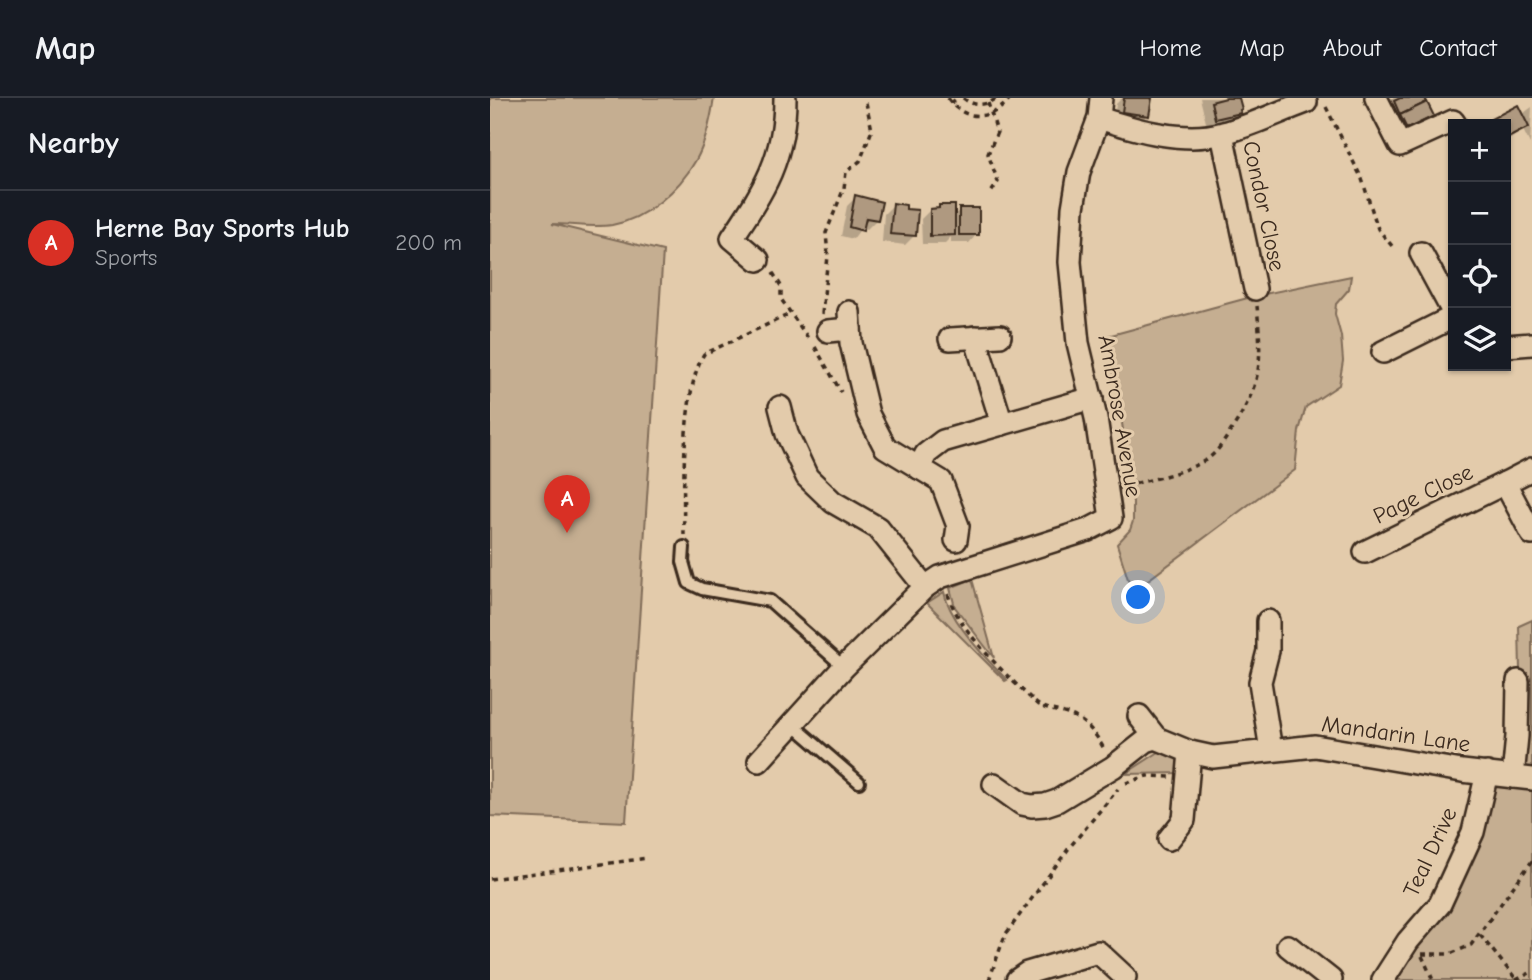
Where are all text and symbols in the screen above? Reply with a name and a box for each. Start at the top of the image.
text: Map [35,29,96,67]
text: Home [1140,34,1201,62]
text: Map [1239,34,1285,62]
text: About [1323,34,1381,62]
text: Contact [1419,34,1497,62]
map controls [1448,119,1511,371]
button: + [1448,119,1511,182]
text: Nearby [28,126,119,161]
street label: Condor Close [1237,138,1291,274]
button: − [1448,182,1511,245]
text: Herne Bay Sports Hub [95,214,349,244]
text: A [45,229,57,256]
text: 200 m [395,229,462,256]
text: Sports [95,244,157,271]
button: locate [1448,245,1511,308]
button: layers [1448,308,1511,371]
street label: Ambrose Avenue [1092,333,1148,499]
street label: Page Close [1369,458,1477,530]
pin: A [544,475,590,533]
your location [1121,580,1155,614]
street label: Mandarin Lane [1320,710,1472,758]
street label: Teal Drive [1398,803,1462,901]

